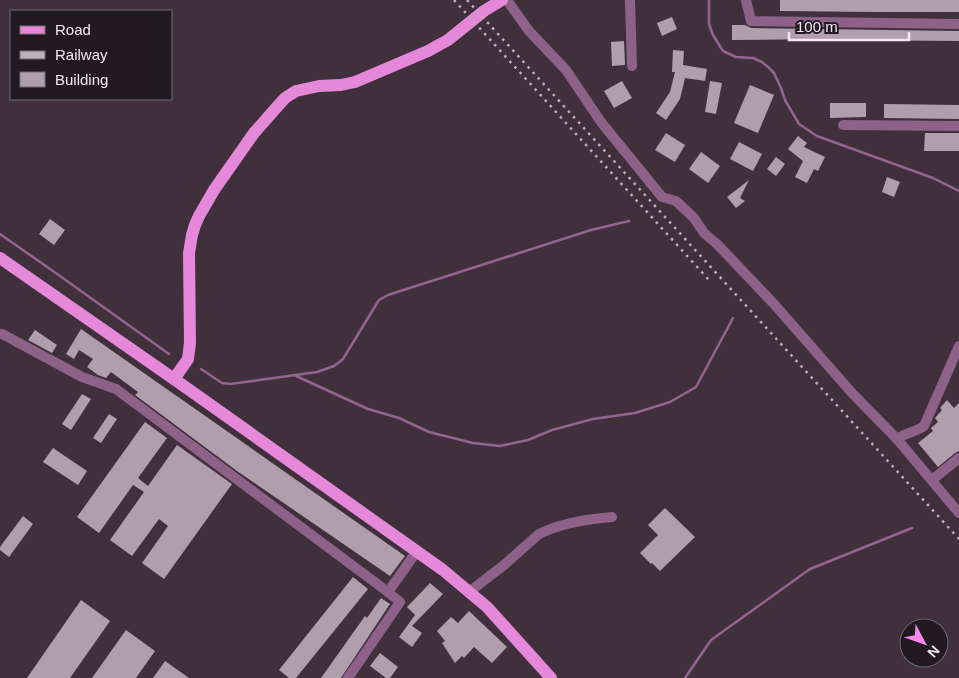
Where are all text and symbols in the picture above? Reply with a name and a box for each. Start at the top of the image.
legend [10,10,172,100]
scale bar [789,10,909,42]
text: 100 m [796,18,838,35]
text: Road [55,21,91,38]
text: Railway [55,46,108,63]
text: Building [55,71,108,88]
north arrow [899,618,949,668]
text: N [924,642,943,661]

